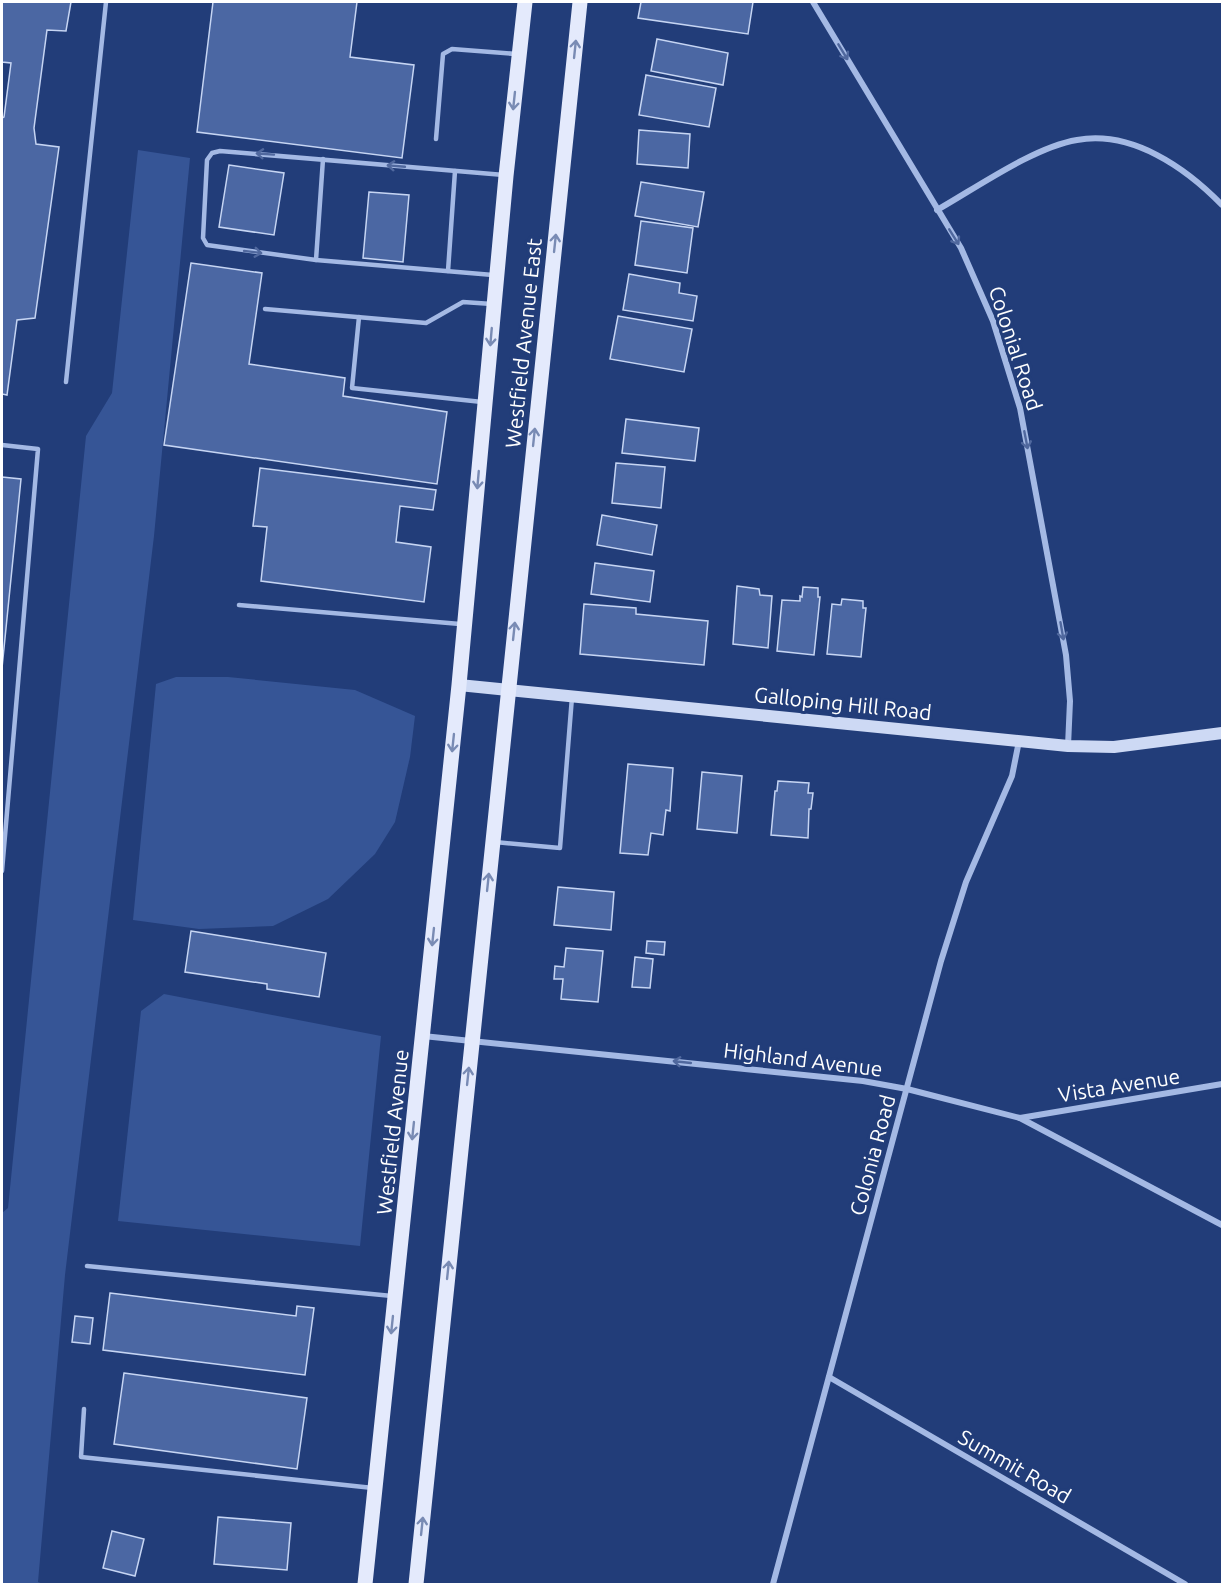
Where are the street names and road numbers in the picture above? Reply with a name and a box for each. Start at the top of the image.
street label: Westfield Avenue East [500,237,546,449]
street label: Colonial Road [985,283,1047,413]
street label: Galloping Hill Road [753,682,933,724]
street label: Highland Avenue [722,1037,884,1081]
street label: Westfield Avenue [371,1048,413,1216]
street label: Vista Avenue [1056,1064,1182,1106]
street label: Colonia Road [844,1092,900,1218]
street label: Summit Road [955,1424,1075,1508]

